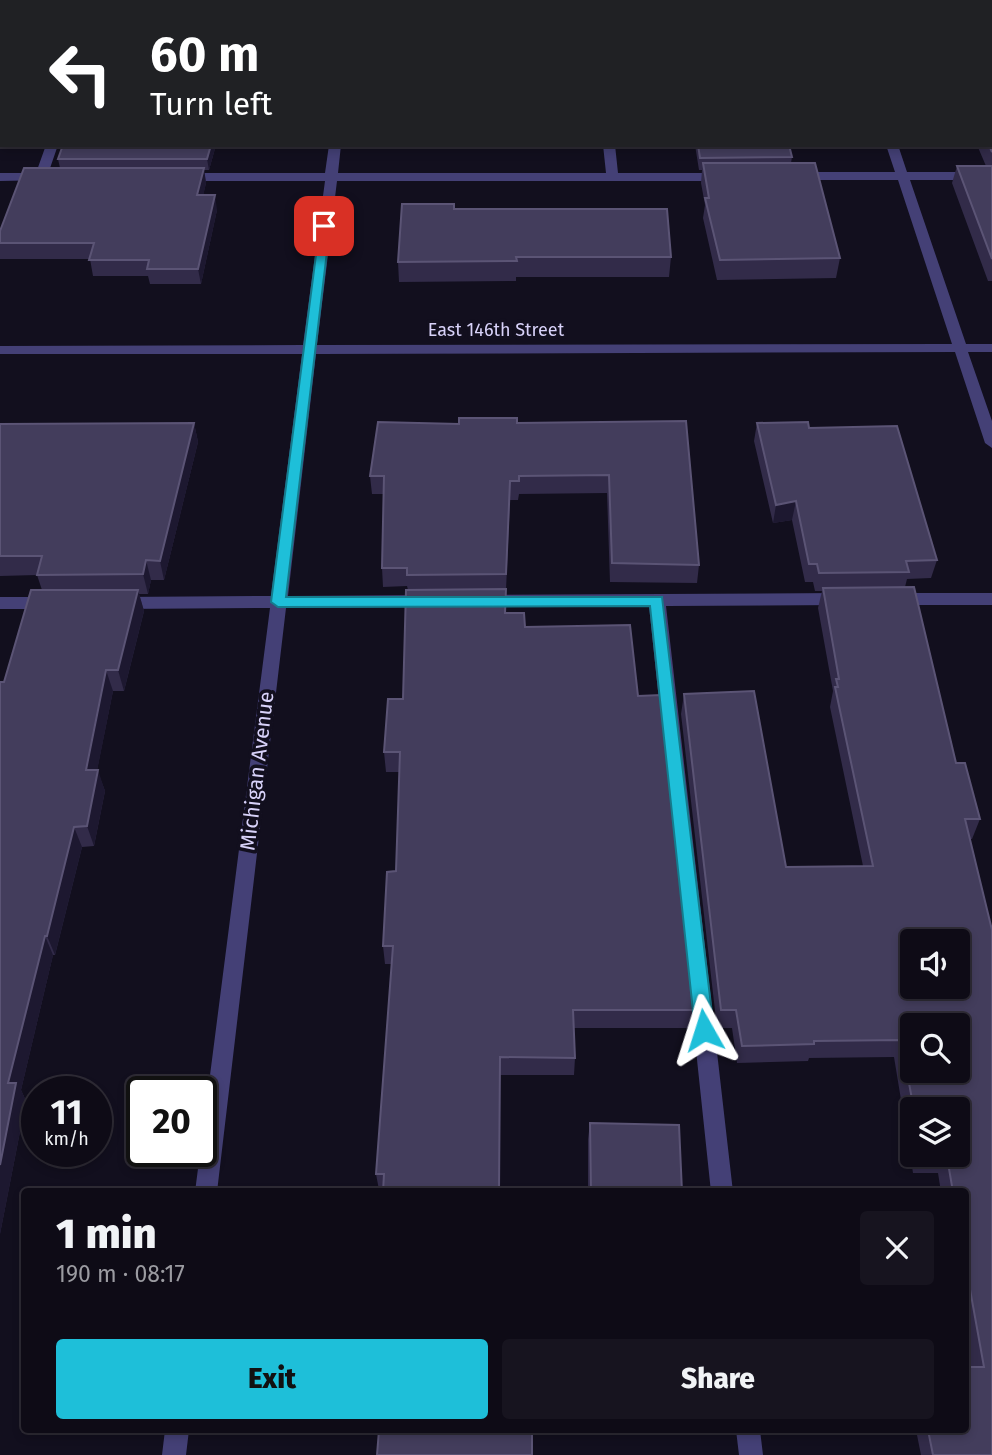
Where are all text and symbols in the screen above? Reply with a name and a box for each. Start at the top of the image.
text: 60 m [150,25,259,84]
icon: left [35,28,126,119]
text: Turn left [150,85,272,123]
pin [294,196,354,256]
icon: arrive [305,207,343,245]
street label: East 146th Street [428,319,565,341]
street label: Michigan Avenue [234,690,280,852]
map controls [900,929,970,1167]
button: sound [900,929,970,999]
position arrow [667,993,741,1067]
button: search [900,1013,970,1083]
speed limit sign: 20 [126,1076,217,1167]
text: 11 [51,1091,82,1133]
button: layers [900,1097,970,1167]
text: km/h [44,1128,89,1150]
text: 1 min [56,1209,157,1259]
button: close [860,1211,934,1285]
text: 190 m · 08:17 [56,1260,185,1288]
button: Exit [56,1339,488,1419]
button: Share [502,1339,934,1419]

